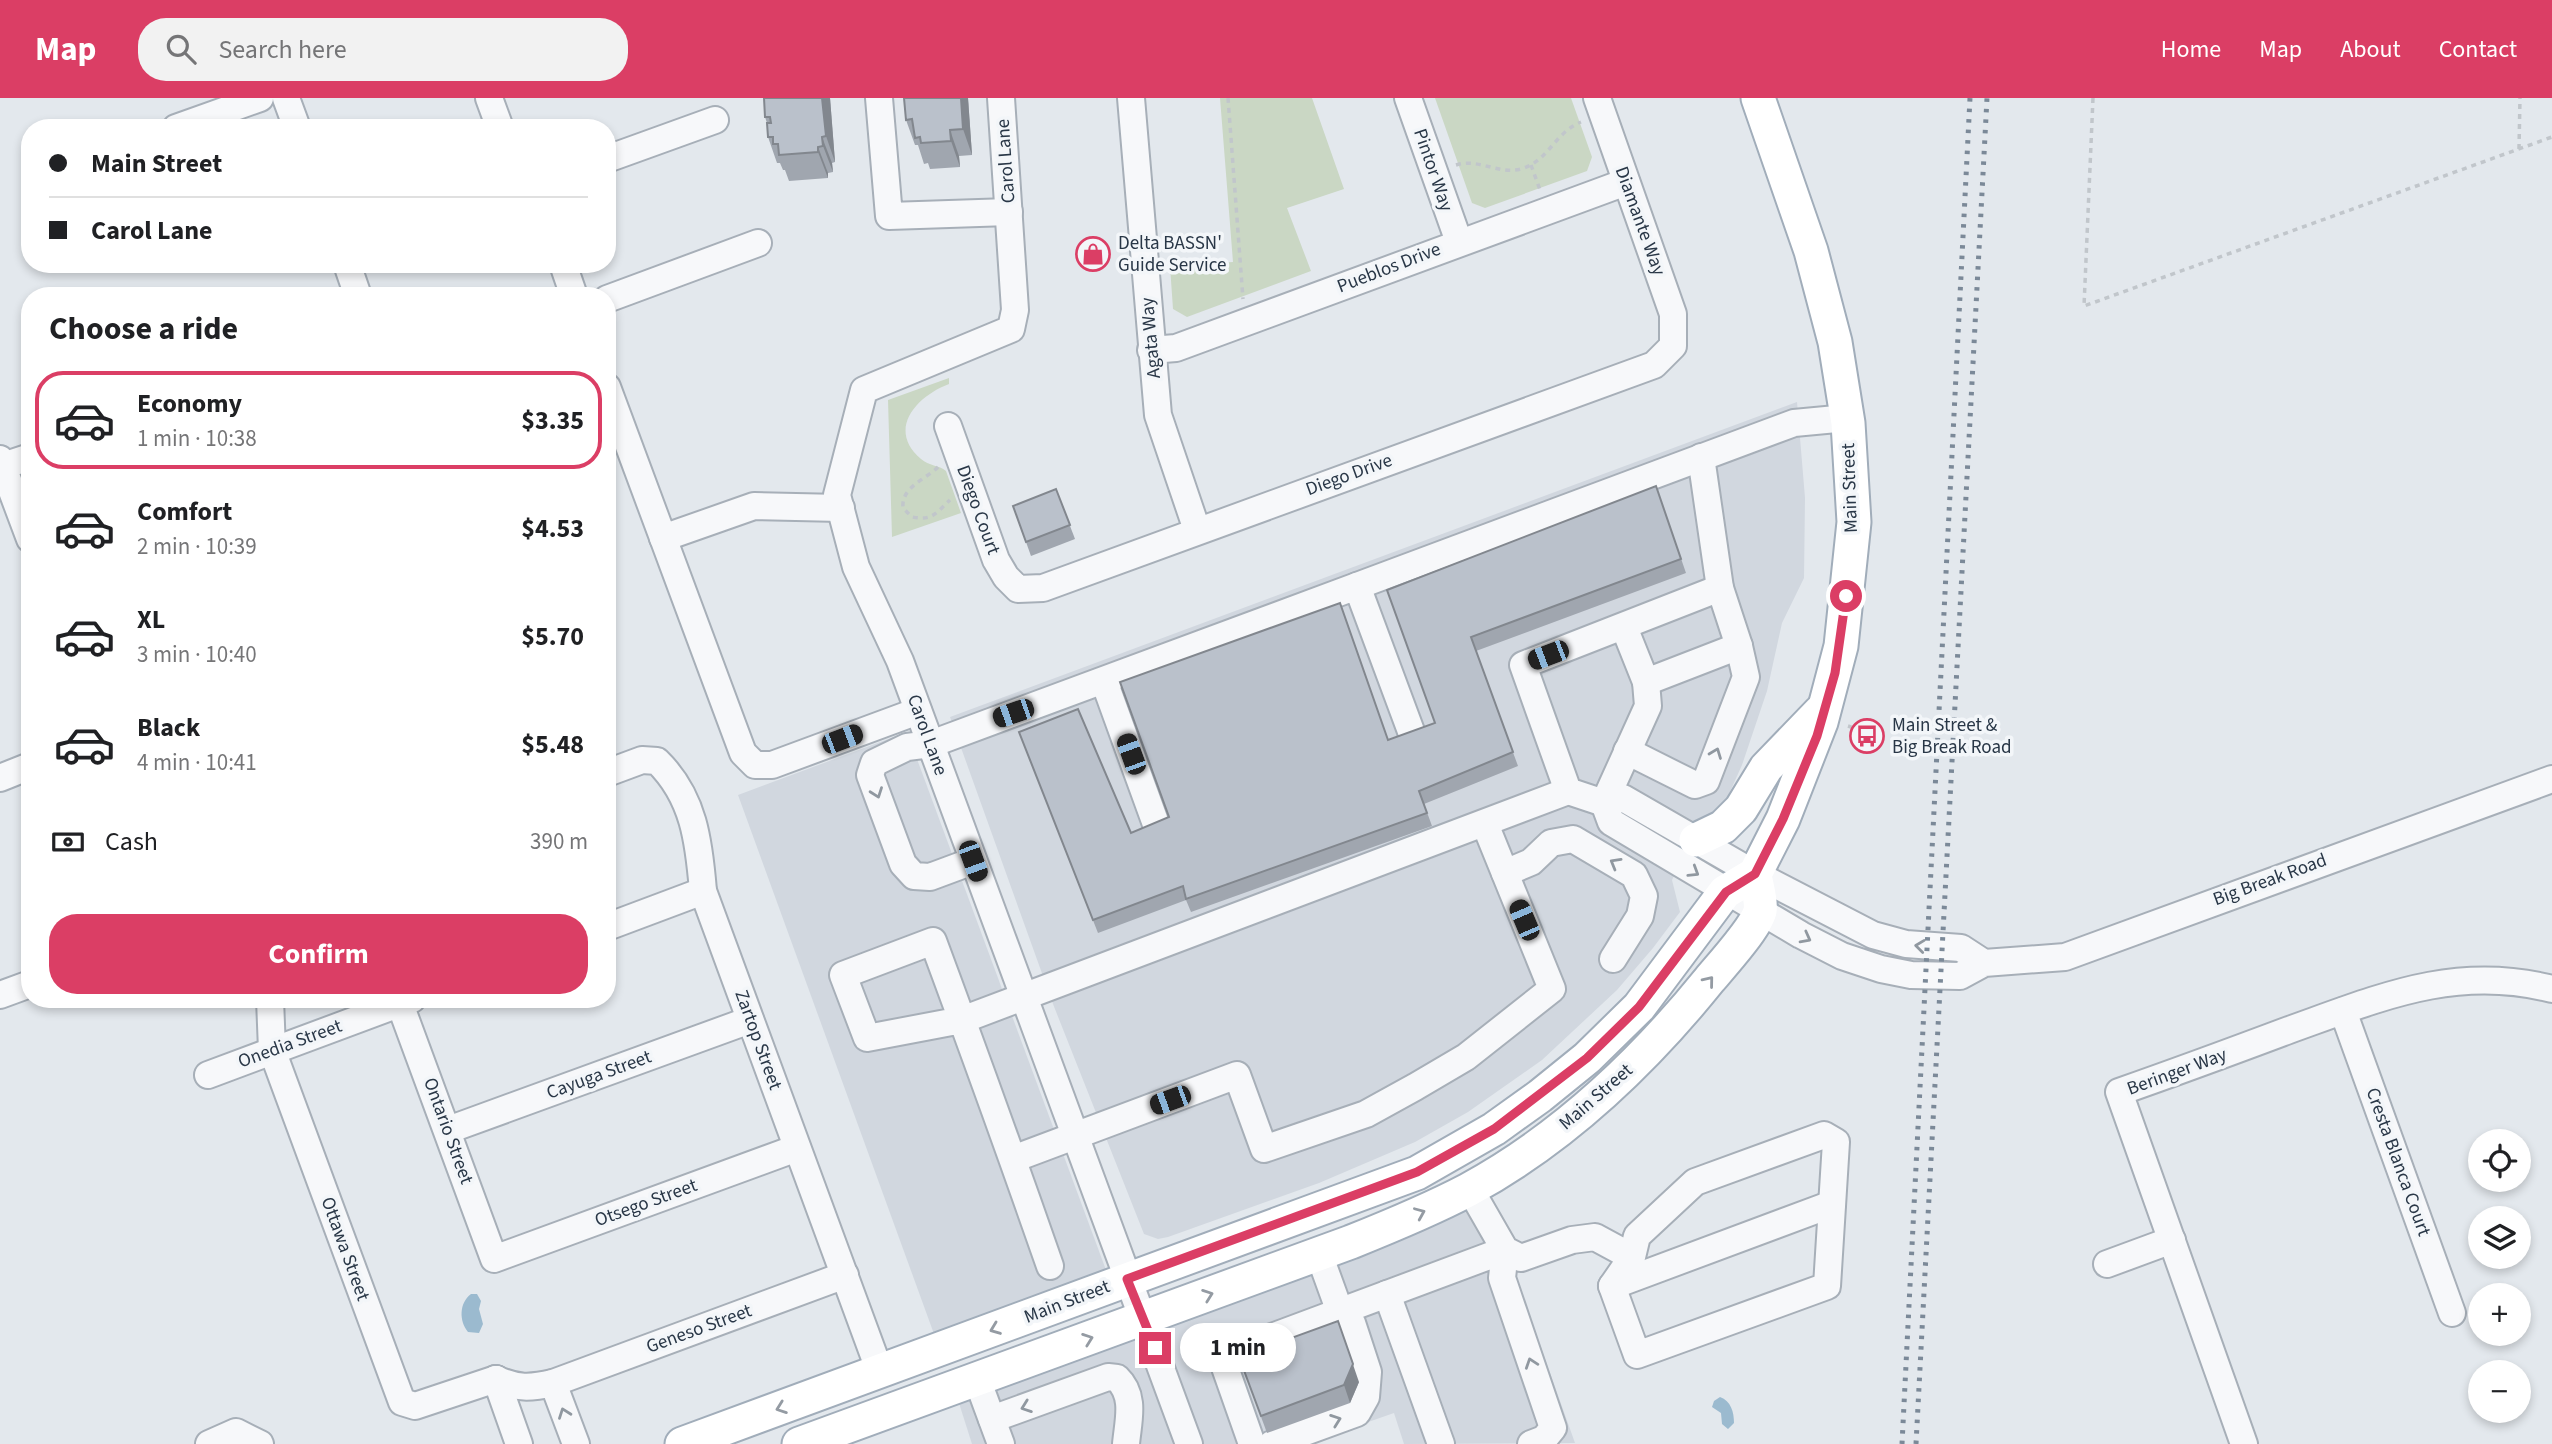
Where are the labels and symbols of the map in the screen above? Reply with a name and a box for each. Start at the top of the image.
street label: Carol Lane [990,118,1022,204]
street label: Pintor Way [1406,125,1460,215]
street label: Diamante Way [1608,163,1672,279]
place label: Delta BASSN' Guide Service [1118,230,1226,279]
shop icon: Delta BASSN' Guide Service [1074,235,1112,273]
street label: Pueblos Drive [1333,236,1445,300]
street label: Agata Way [1134,296,1168,380]
street label: Main Street [1835,442,1865,533]
street label: Diego Drive [1302,447,1396,503]
street label: Diego Court [949,461,1007,559]
route start [1830,580,1862,612]
car [1525,638,1572,672]
street label: Carol Lane [900,691,954,779]
car [990,696,1037,730]
place label: Main Street & Big Break Road [1892,712,2012,761]
bus stop icon: Main Street & Big Break Road [1848,717,1886,755]
car [819,722,866,756]
car [1114,731,1149,777]
one-way arrow [1708,748,1722,760]
one-way arrow [869,787,883,799]
car [956,838,991,884]
street label: Big Break Road [2209,847,2331,913]
one-way arrow [1609,858,1622,871]
one-way arrow [1686,863,1699,876]
car [1507,897,1542,943]
one-way arrow [1799,929,1811,943]
one-way arrow [1914,938,1926,953]
one-way arrow [1701,977,1713,990]
street label: Zartop Street [727,986,789,1094]
street label: Onedia Street [234,1013,346,1075]
street label: Beringer Way [2123,1041,2231,1103]
street label: Cayuga Street [543,1043,656,1106]
street label: Main Street [1553,1057,1639,1137]
street label: Ontario Street [416,1074,480,1189]
car [1147,1083,1194,1117]
street label: Cresta Blanca Court [2359,1084,2438,1240]
street label: Otsego Street [591,1172,701,1234]
street label: Ottawa Street [314,1193,376,1305]
one-way arrow [1413,1207,1425,1221]
street label: Main Street [1020,1273,1114,1331]
one-way arrow [1201,1289,1213,1303]
street label: Geneso Street [642,1297,756,1361]
one-way arrow [989,1321,1001,1335]
callout: 1 min [1180,1324,1295,1372]
route end [1139,1332,1171,1364]
one-way arrow [1081,1333,1093,1347]
one-way arrow [1525,1357,1539,1370]
one-way arrow [1020,1399,1032,1413]
one-way arrow [776,1400,788,1414]
one-way arrow [559,1408,573,1420]
one-way arrow [1329,1415,1341,1429]

